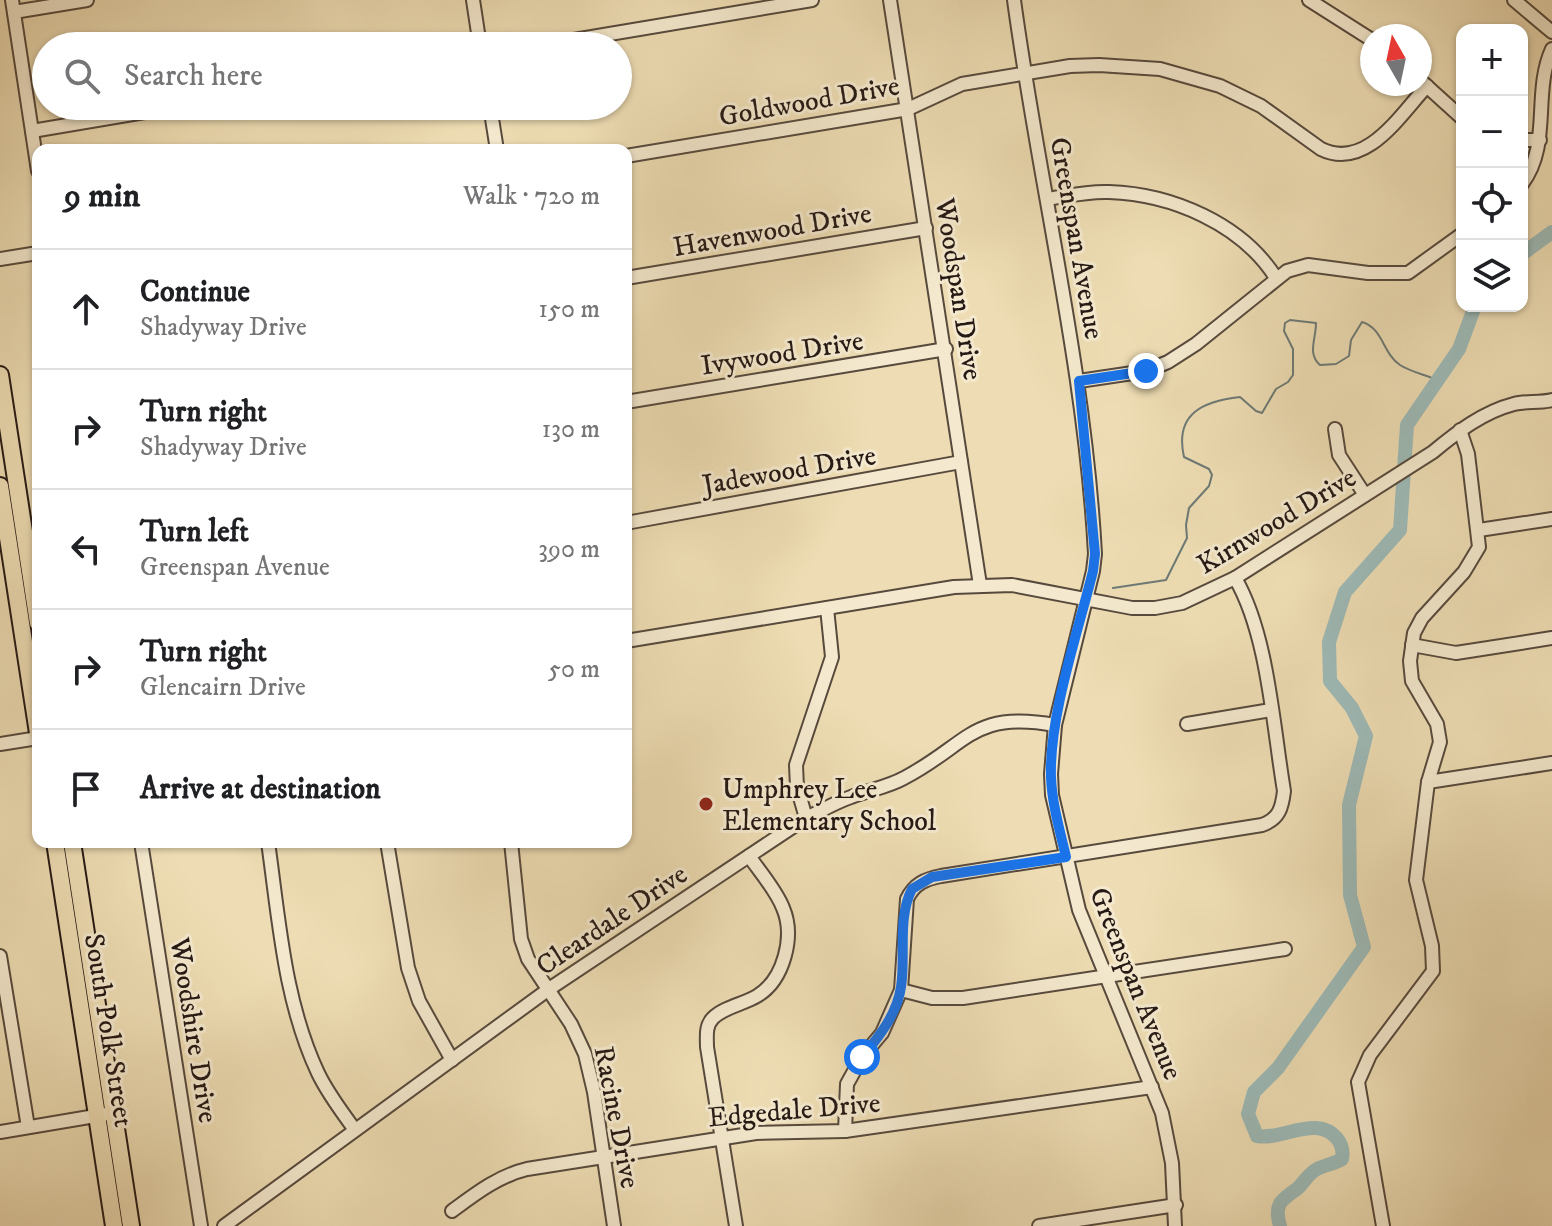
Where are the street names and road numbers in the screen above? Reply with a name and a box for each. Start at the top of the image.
street label: Goldwood Drive [716,68,902,135]
street label: Greenspan Avenue [1042,135,1112,342]
street label: Woodspan Drive [927,195,990,383]
street label: Havenwood Drive [670,196,874,265]
street label: Ivywood Drive [698,323,866,384]
street label: Jadewood Drive [697,438,879,503]
street label: Kirnwood Drive [1191,460,1363,582]
street label: Cleardale Drive [530,857,694,984]
street label: Greenspan Avenue [1081,882,1190,1085]
street label: South Polk Street [76,931,141,1129]
street label: Woodshire Drive [161,934,225,1125]
street label: Racine Drive [586,1043,647,1191]
street label: Edgedale Drive [706,1086,882,1135]

